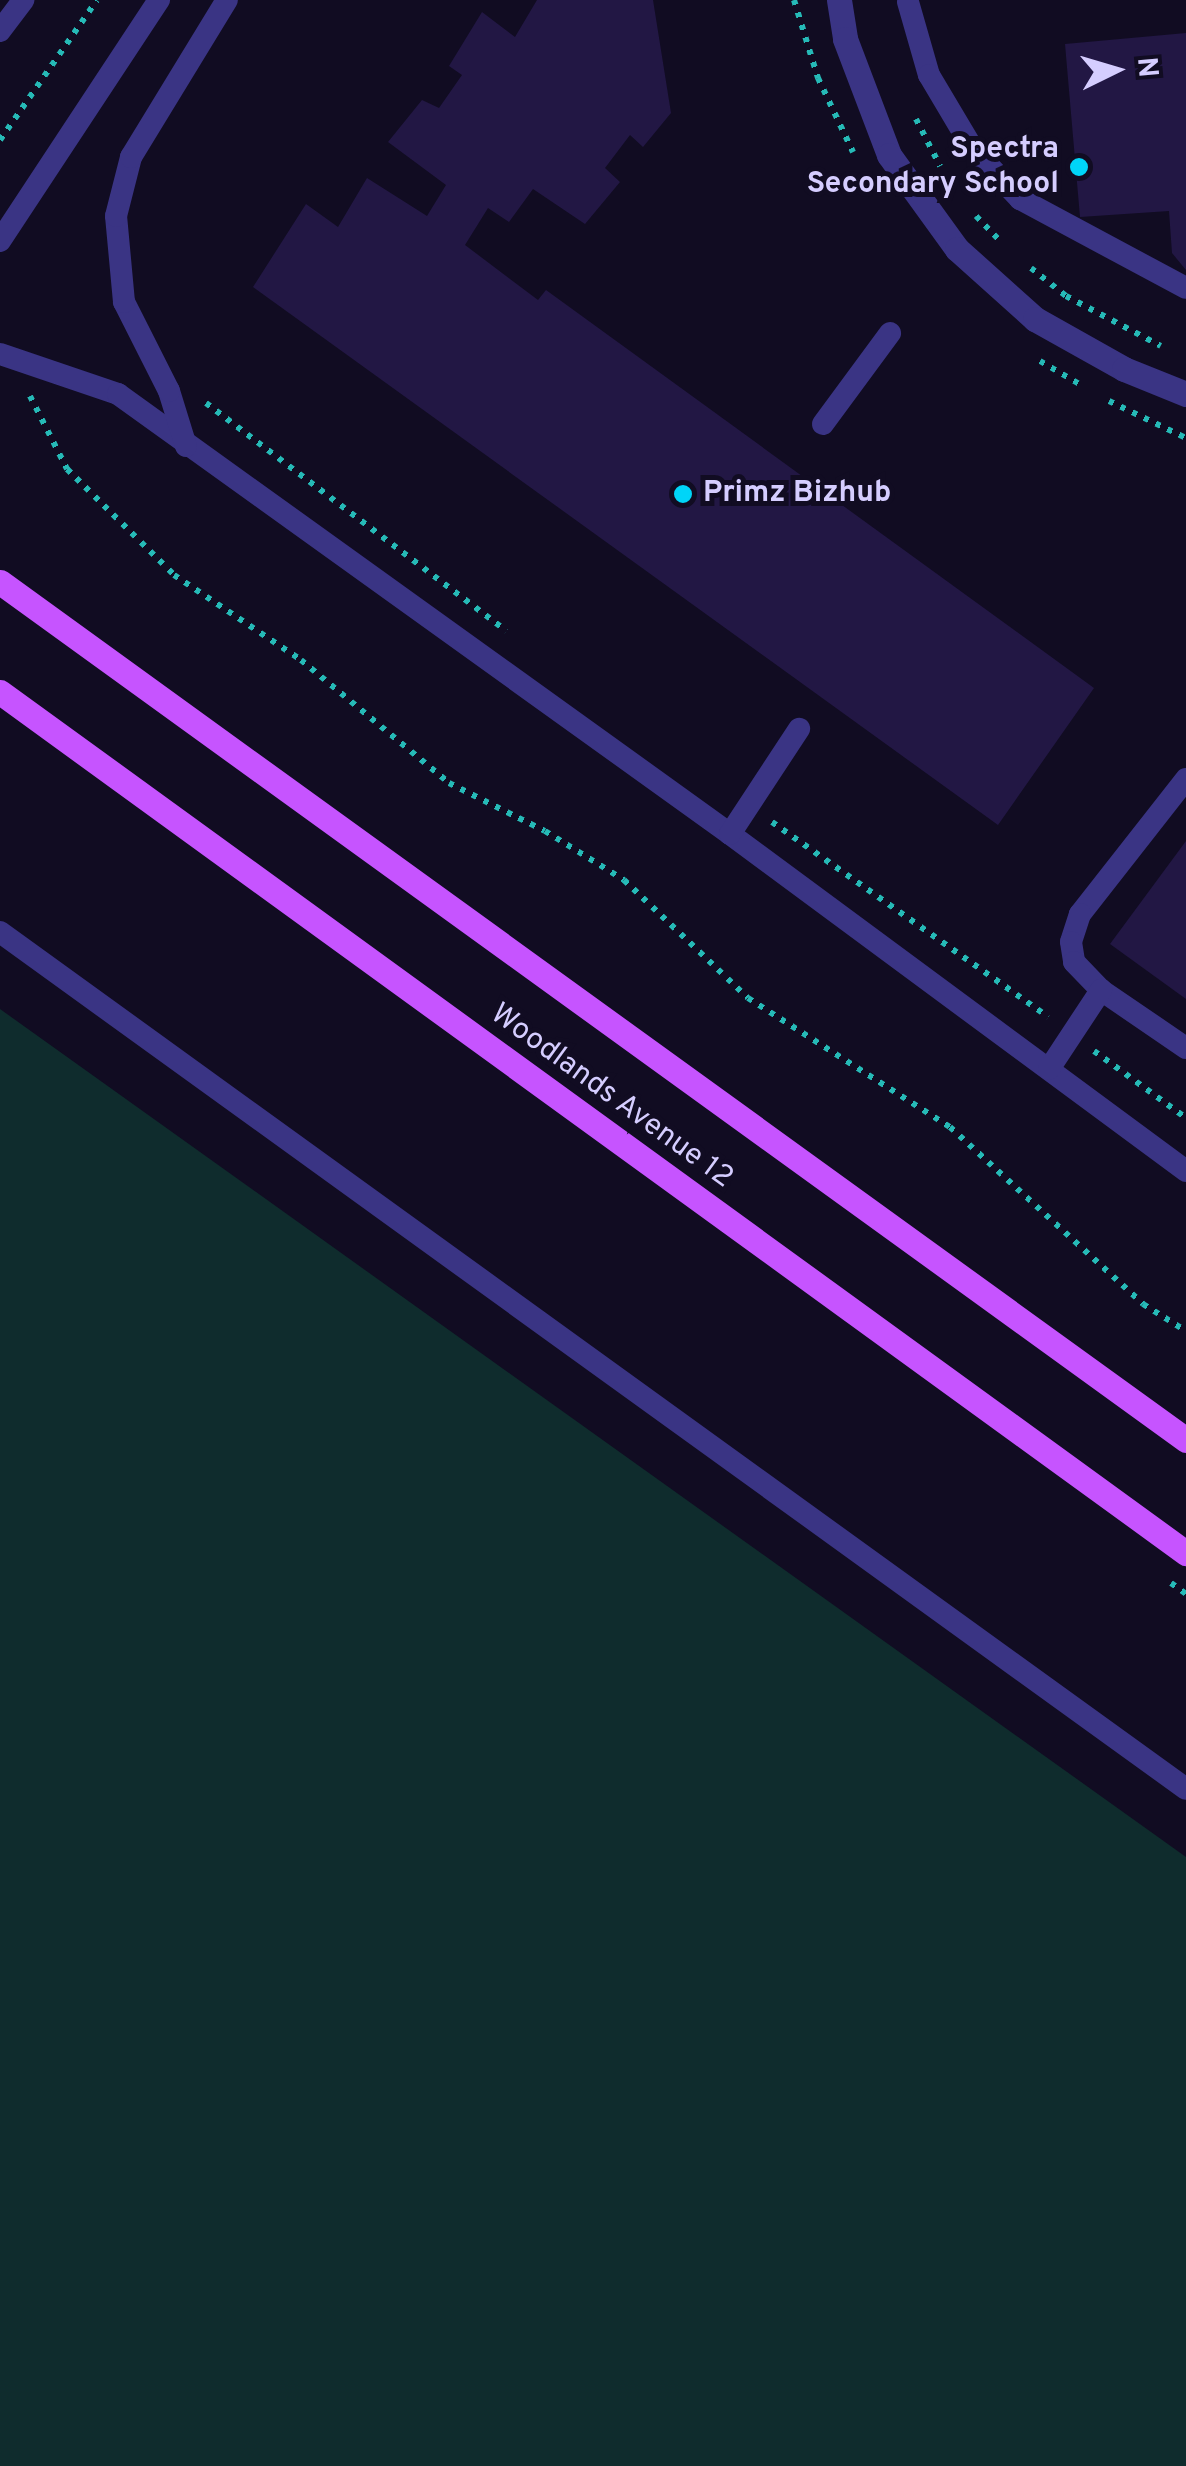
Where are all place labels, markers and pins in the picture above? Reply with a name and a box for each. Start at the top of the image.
place label: Spectra Secondary School [807,132,1059,202]
marker: Spectra Secondary School [1068,156,1090,178]
place label: Primz Bizhub [703,476,891,512]
marker: Primz Bizhub [672,483,694,505]

